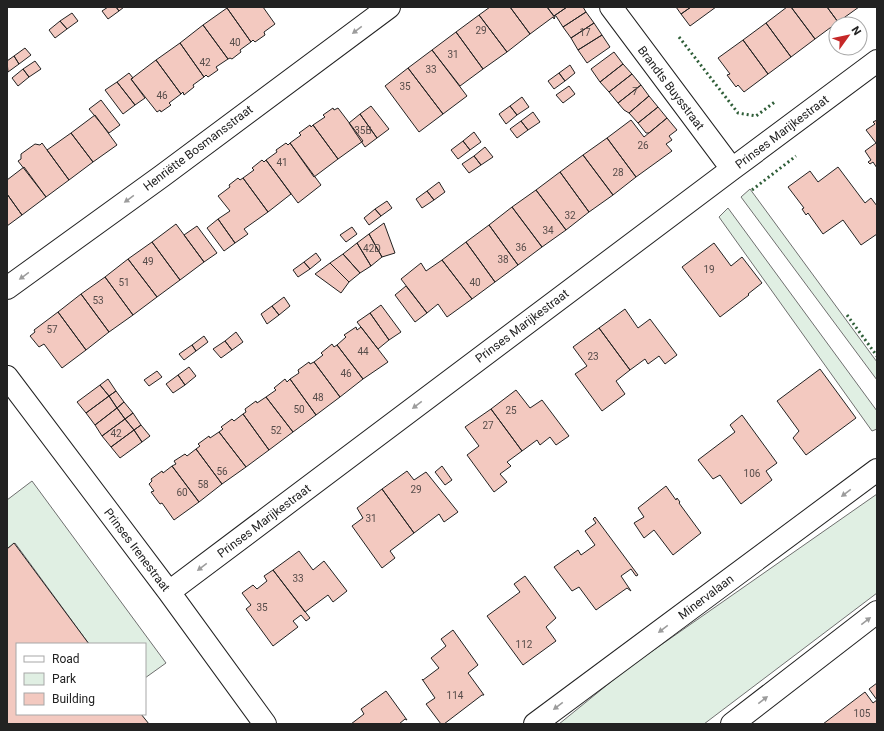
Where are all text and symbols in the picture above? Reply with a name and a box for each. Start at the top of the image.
north arrow [828,16,868,56]
text: N [848,24,864,38]
house number: 29 [475,25,487,36]
one-way arrow [352,26,363,34]
house number: 17 [579,27,591,38]
house number: 40 [229,37,241,48]
street label: Brandts Buysstraat [635,43,707,133]
house number: 31 [447,49,459,60]
house number: 42 [199,57,211,68]
house number: 33 [425,64,437,75]
house number: 35 [399,81,411,92]
house number: 7 [632,86,638,97]
house number: 46 [156,90,168,101]
street label: Prinses Marijkestraat [733,92,831,172]
street label: Henriëtte Bosmansstraat [141,102,256,194]
house number: 35B [354,125,372,136]
house number: 26 [637,140,649,151]
house number: 41 [276,157,288,168]
house number: 28 [612,167,624,178]
one-way arrow [124,195,135,204]
house number: 32 [564,210,576,221]
house number: 34 [542,225,554,236]
house number: 36 [515,242,527,253]
house number: 42D [363,243,381,254]
house number: 38 [497,254,509,265]
house number: 49 [142,256,154,267]
house number: 19 [703,264,715,275]
one-way arrow [19,272,30,280]
house number: 51 [118,277,130,288]
house number: 40 [469,277,481,288]
street label: Prinses Marijkestraat [473,286,571,366]
house number: 53 [92,295,104,306]
house number: 57 [46,324,58,335]
house number: 44 [357,346,369,357]
house number: 23 [587,351,599,362]
house number: 46 [340,368,352,379]
house number: 48 [312,392,324,403]
one-way arrow [412,401,423,409]
house number: 50 [293,404,305,415]
house number: 25 [505,405,517,416]
house number: 27 [482,420,494,431]
house number: 52 [270,425,282,436]
house number: 42 [110,428,122,439]
house number: 56 [216,466,228,477]
house number: 106 [744,468,761,479]
house number: 58 [197,479,209,490]
street label: Prinses Marijkestraat [215,481,313,561]
house number: 29 [410,484,422,495]
house number: 60 [176,487,188,498]
one-way arrow [840,489,851,497]
street label: Prinses Irenestraat [101,506,173,594]
house number: 31 [365,513,377,524]
one-way arrow [196,563,207,572]
street label: Minervalaan [676,572,736,622]
house number: 33 [292,573,304,584]
house number: 35 [256,602,268,613]
one-way arrow [860,617,871,625]
one-way arrow [657,625,668,633]
house number: 112 [516,639,533,650]
legend [16,643,146,715]
text: Road [52,652,80,666]
text: Park [52,672,77,686]
house number: 114 [447,690,464,701]
text: Building [52,692,95,706]
one-way arrow [757,696,768,705]
one-way arrow [553,702,564,710]
house number: 105 [854,708,871,719]

